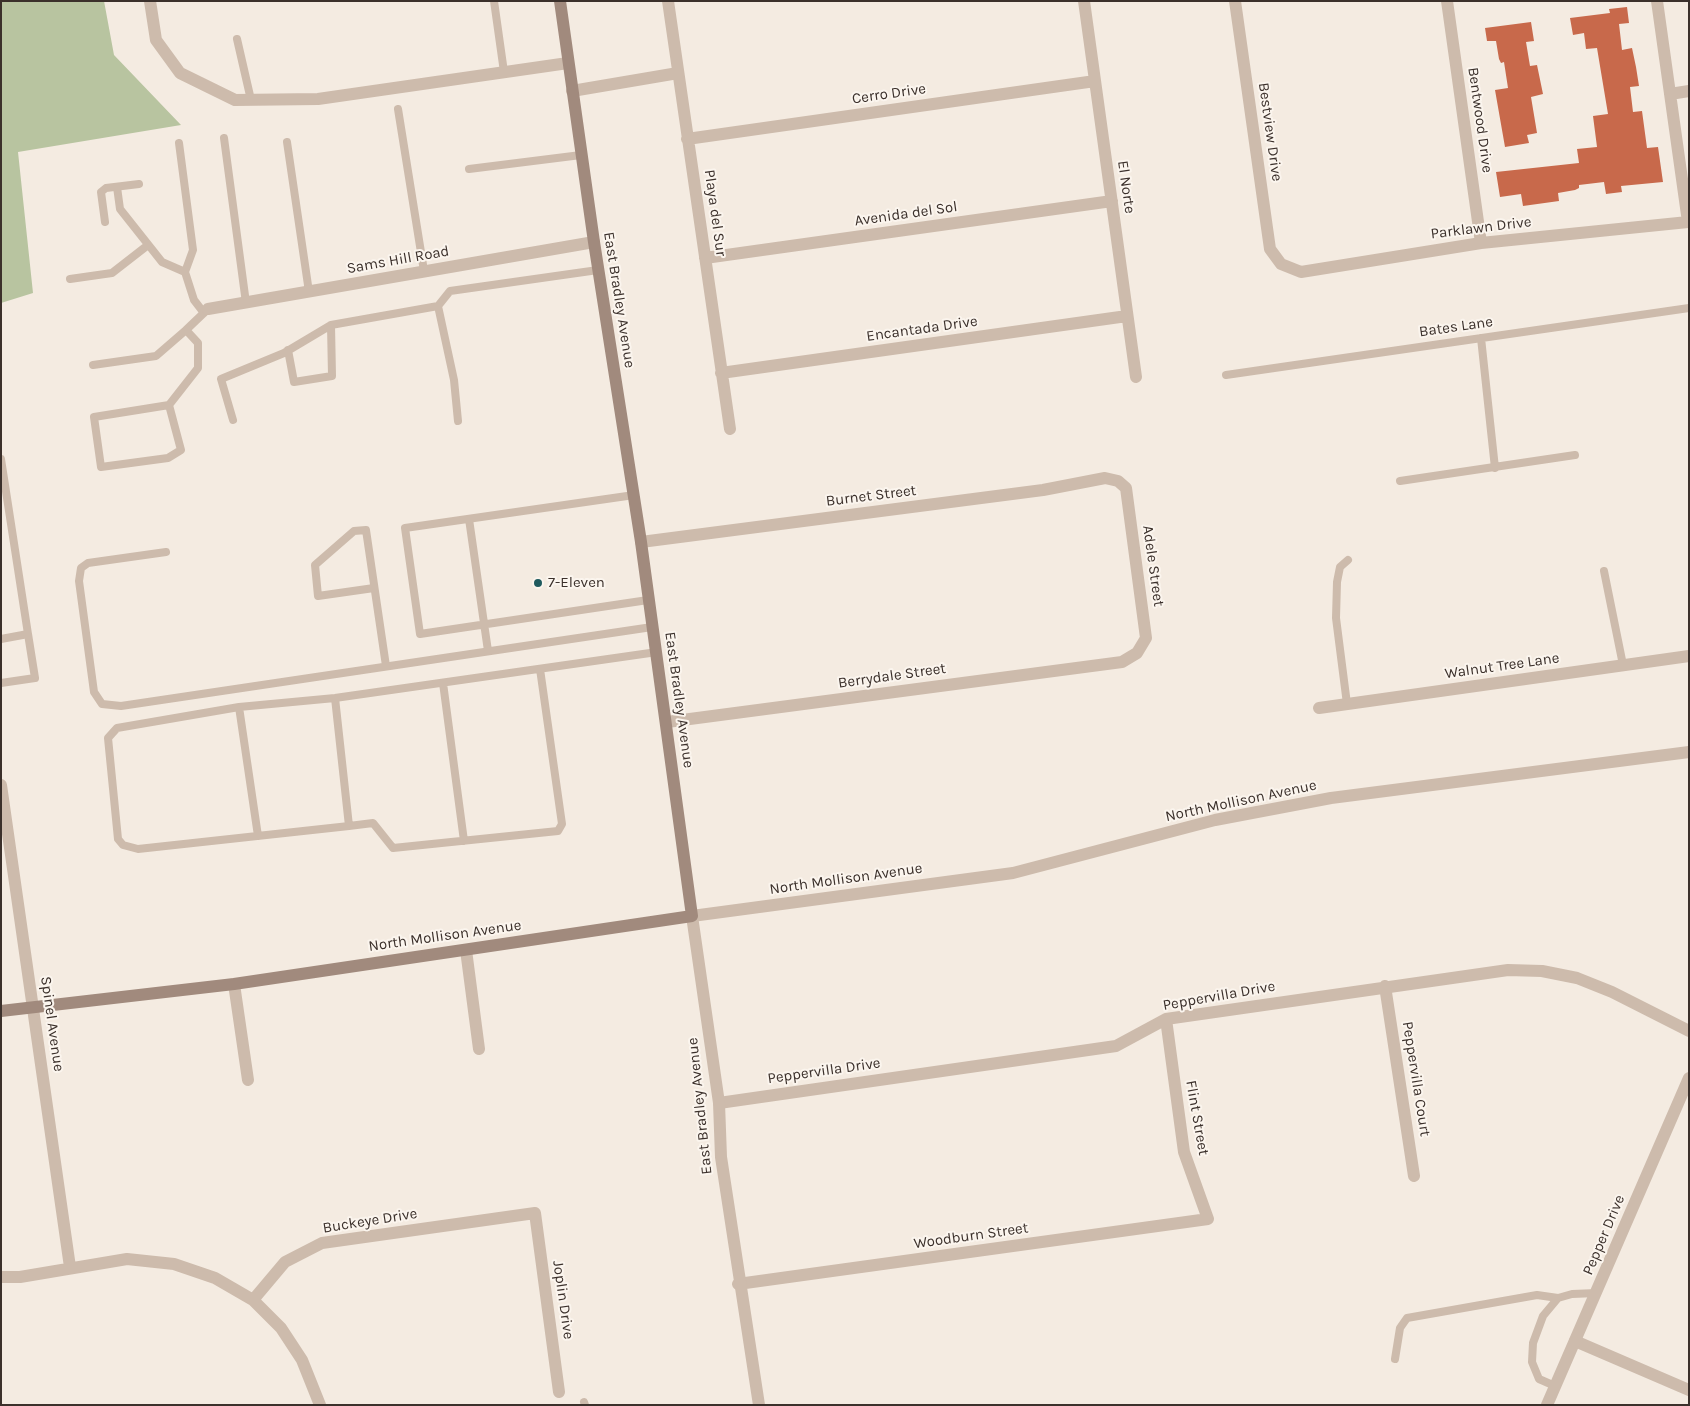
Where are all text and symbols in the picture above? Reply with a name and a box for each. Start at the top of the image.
street label: Bentwood Drive [1464,66,1496,174]
street label: Cerro Drive [851,80,927,108]
street label: Bestview Drive [1254,81,1286,183]
street label: El Norte [1113,159,1139,215]
street label: Playa del Sur [700,168,730,258]
street label: Avenida del Sol [853,198,959,230]
street label: Parklawn Drive [1430,213,1532,243]
street label: East Bradley Avenue [599,231,639,369]
street label: Sams Hill Road [345,242,451,278]
street label: Encantada Drive [865,312,979,346]
street label: Bates Lane [1418,313,1494,341]
street label: Burnet Street [825,482,917,510]
street label: Adele Street [1138,524,1168,608]
place label: 7-Eleven [548,574,605,592]
marker: 7-Eleven [532,577,544,589]
street label: East Bradley Avenue [661,631,697,769]
street label: Walnut Tree Lane [1444,649,1560,683]
street label: Berrydale Street [837,660,947,692]
street label: North Mollison Avenue [1164,776,1318,826]
street label: North Mollison Avenue [769,859,923,899]
street label: North Mollison Avenue [368,916,522,956]
street label: Spinel Avenue [36,975,68,1073]
street label: Peppervilla Drive [1161,977,1277,1015]
street label: Peppervilla Court [1398,1020,1434,1138]
street label: East Bradley Avenue [684,1037,716,1175]
street label: Peppervilla Drive [766,1054,882,1088]
street label: Flint Street [1182,1079,1212,1157]
street label: Pepper Drive [1579,1192,1629,1278]
street label: Buckeye Drive [321,1205,419,1237]
street label: Woodburn Street [913,1219,1029,1253]
street label: Joplin Drive [549,1259,577,1341]

